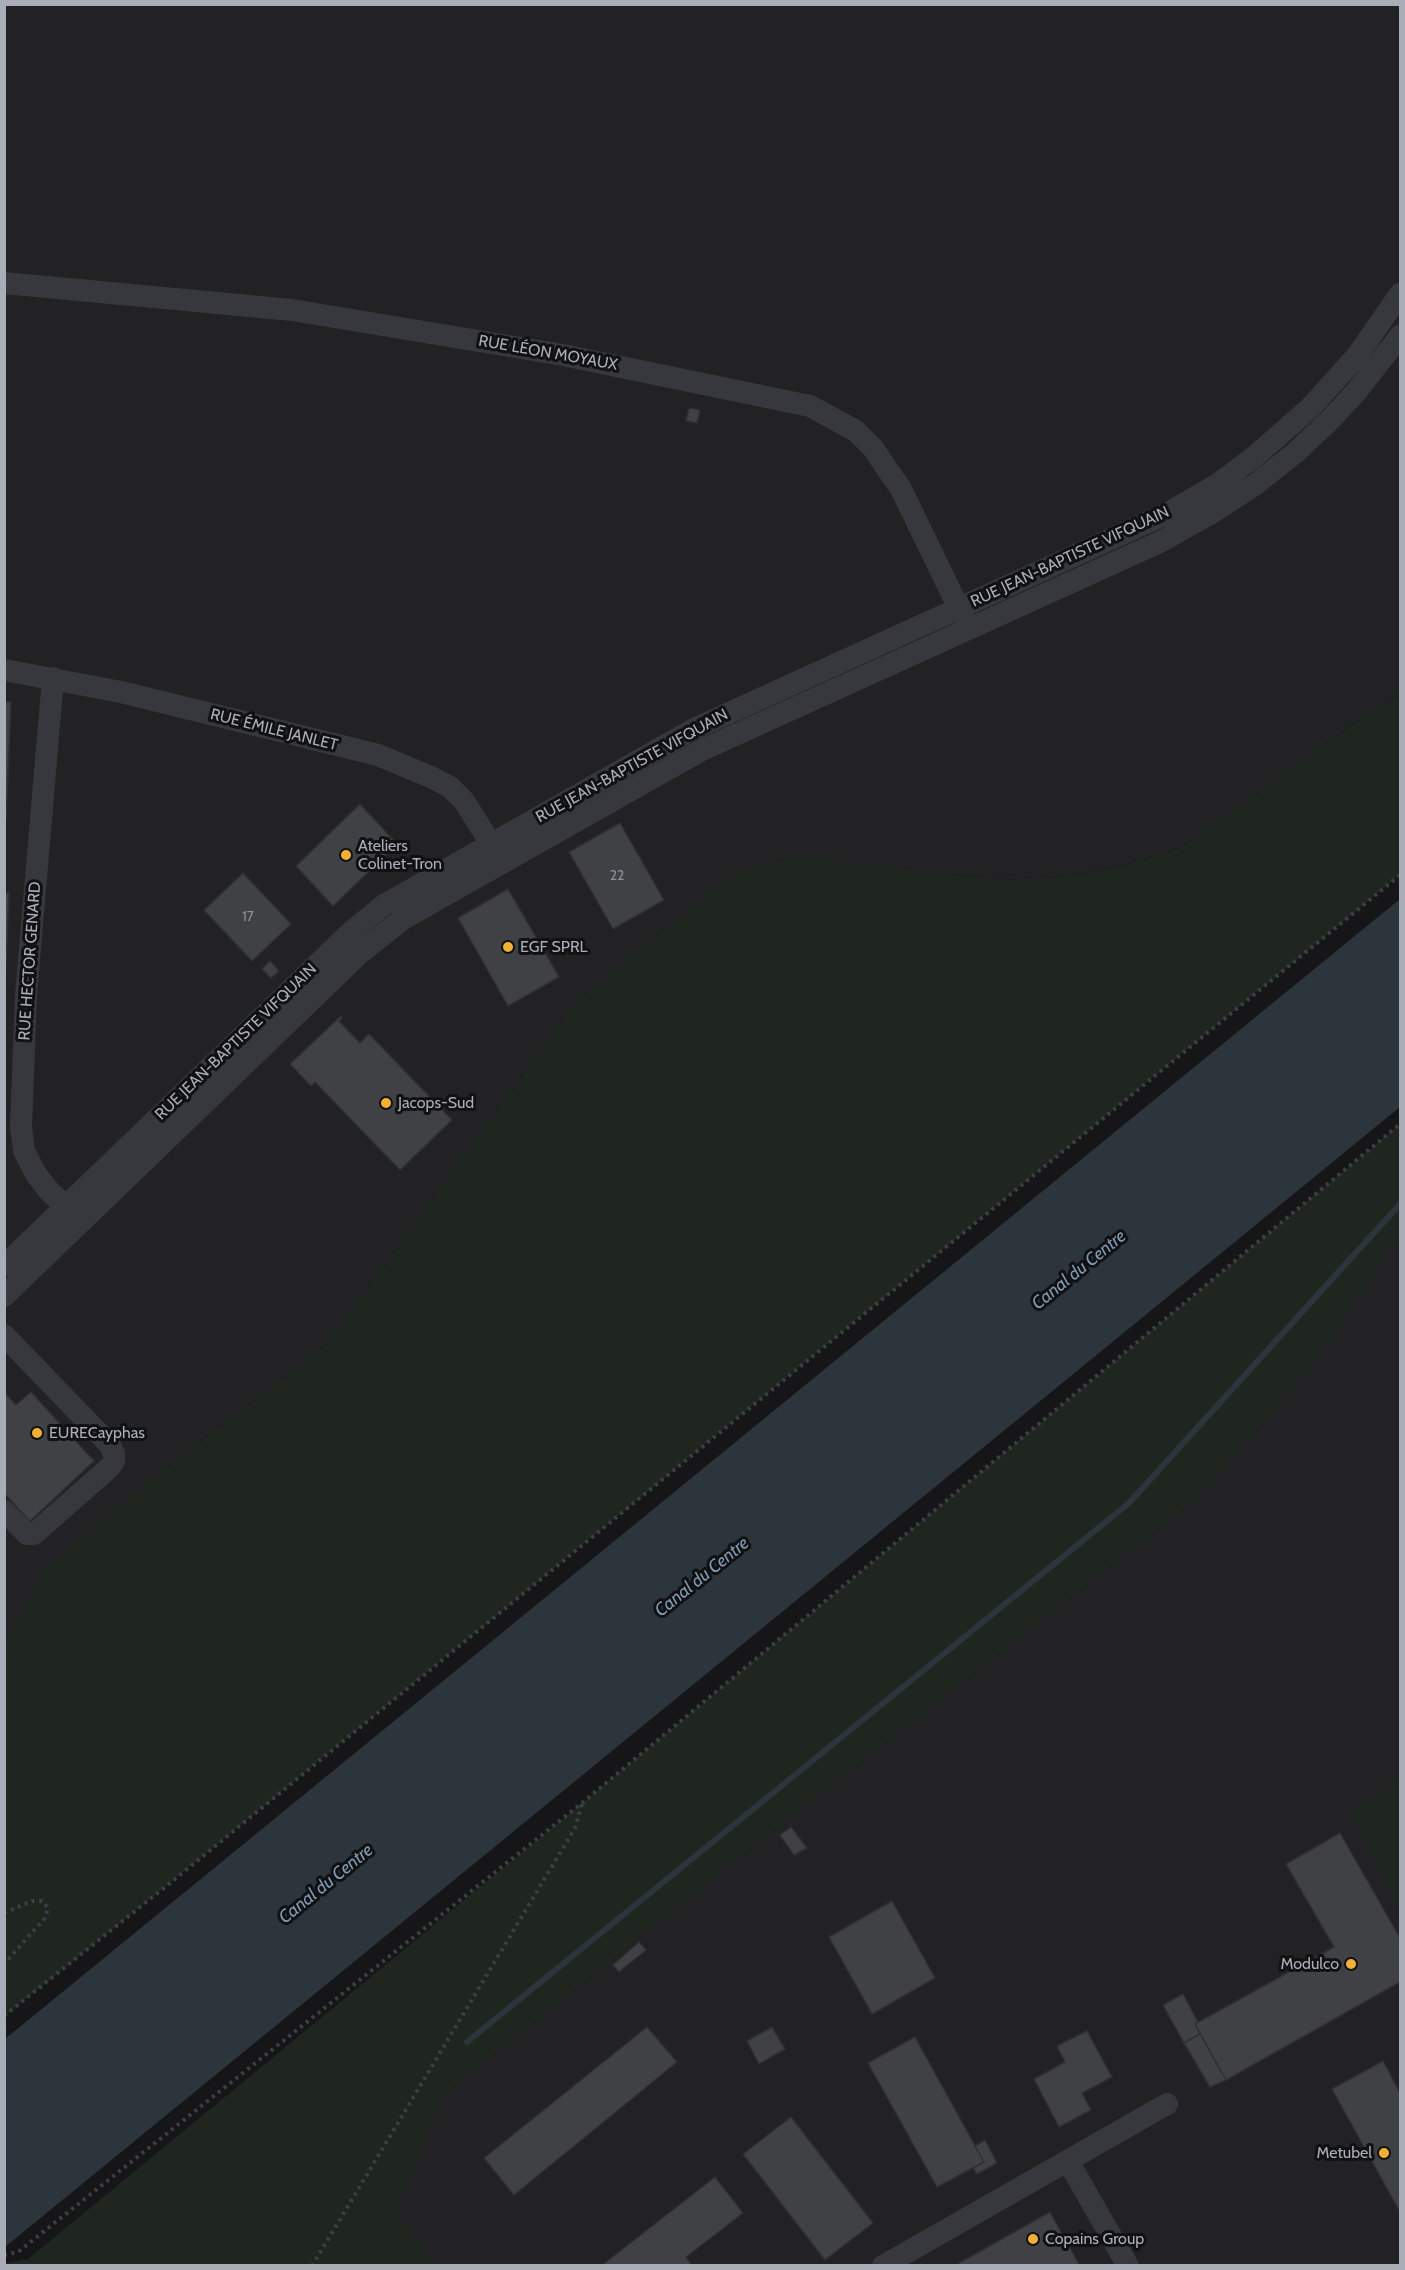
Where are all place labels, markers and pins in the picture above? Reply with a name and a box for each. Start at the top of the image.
place label: Ateliers Colinet-Tron [358,836,442,874]
marker: Ateliers Colinet-Tron [339,848,353,862]
place label: EGF SPRL [520,937,588,957]
marker: EGF SPRL [501,940,515,954]
place label: Jacops-Sud [398,1093,474,1113]
marker: Jacops-Sud [379,1096,393,1110]
place label: EURECayphas [49,1423,145,1443]
marker: EURECayphas [30,1426,44,1440]
place label: Modulco [1280,1954,1339,1974]
marker: Modulco [1344,1957,1358,1971]
place label: Metubel [1316,2143,1372,2163]
marker: Metubel [1377,2146,1391,2160]
place label: Copains Group [1045,2229,1144,2249]
marker: Copains Group [1026,2232,1040,2246]

